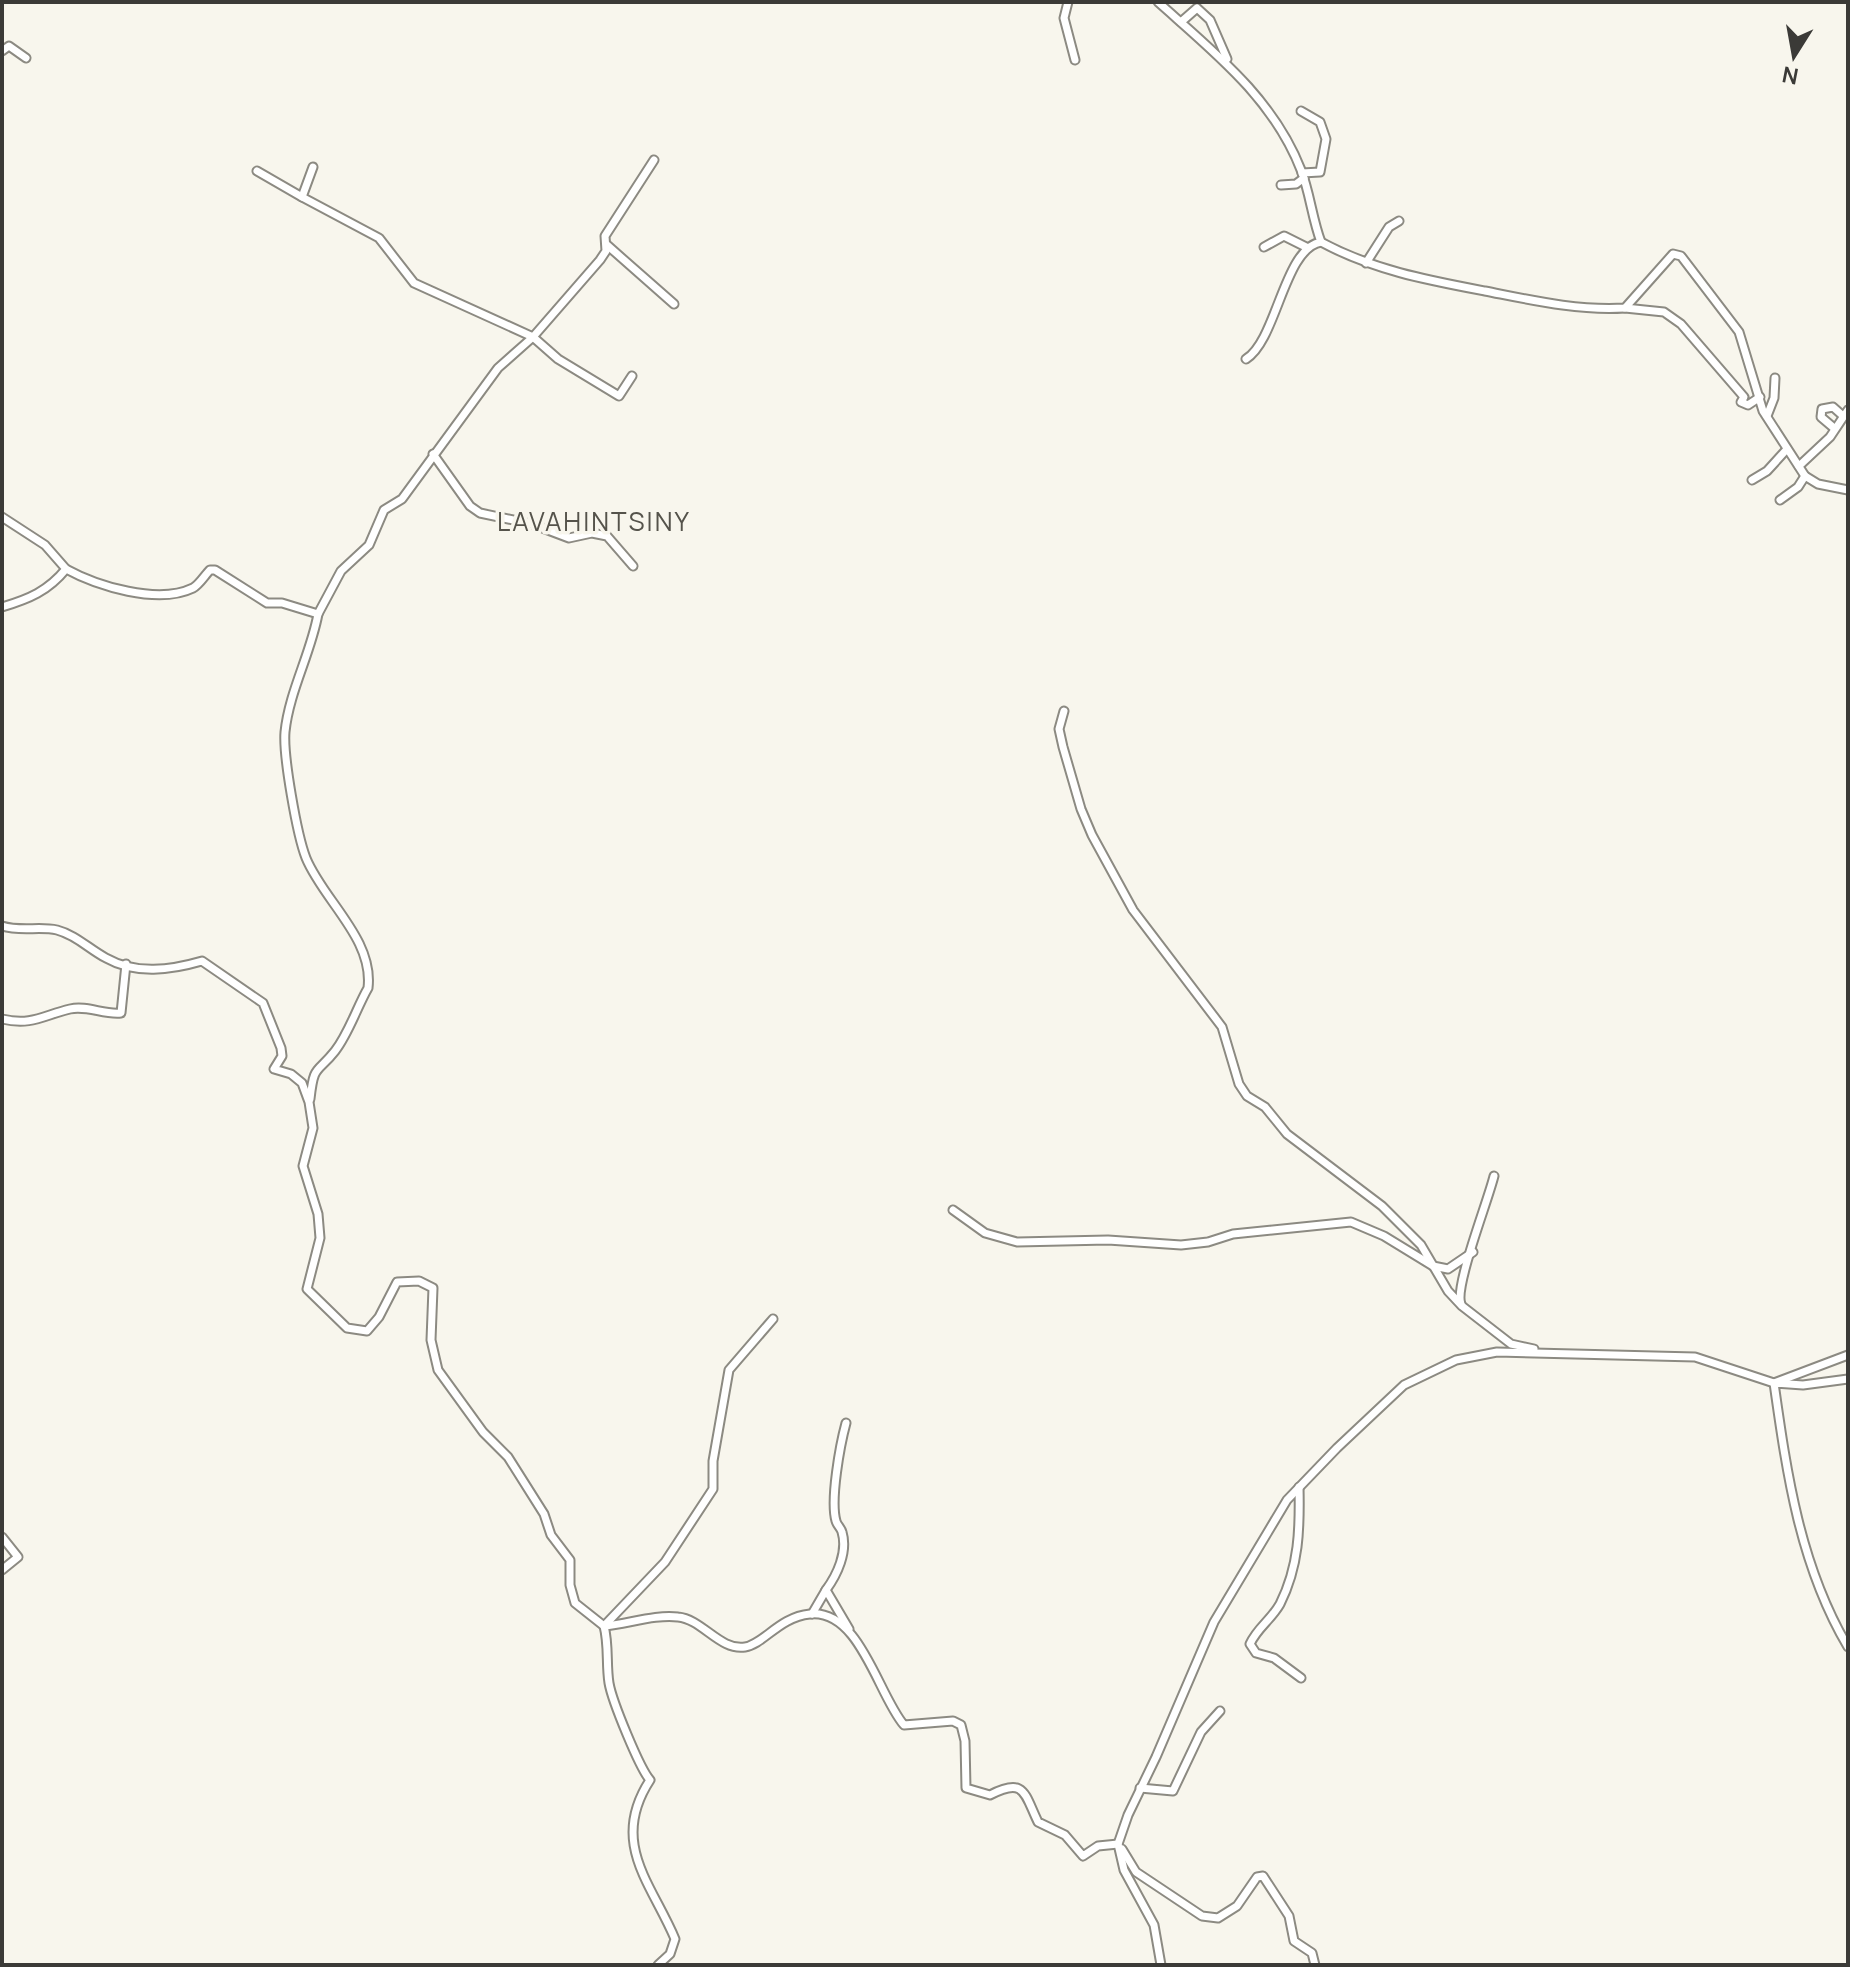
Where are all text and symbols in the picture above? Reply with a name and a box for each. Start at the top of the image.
north arrow [1754,16,1834,96]
text: N [1780,59,1801,92]
district label: LAVAHINTSINY [497,503,691,539]

